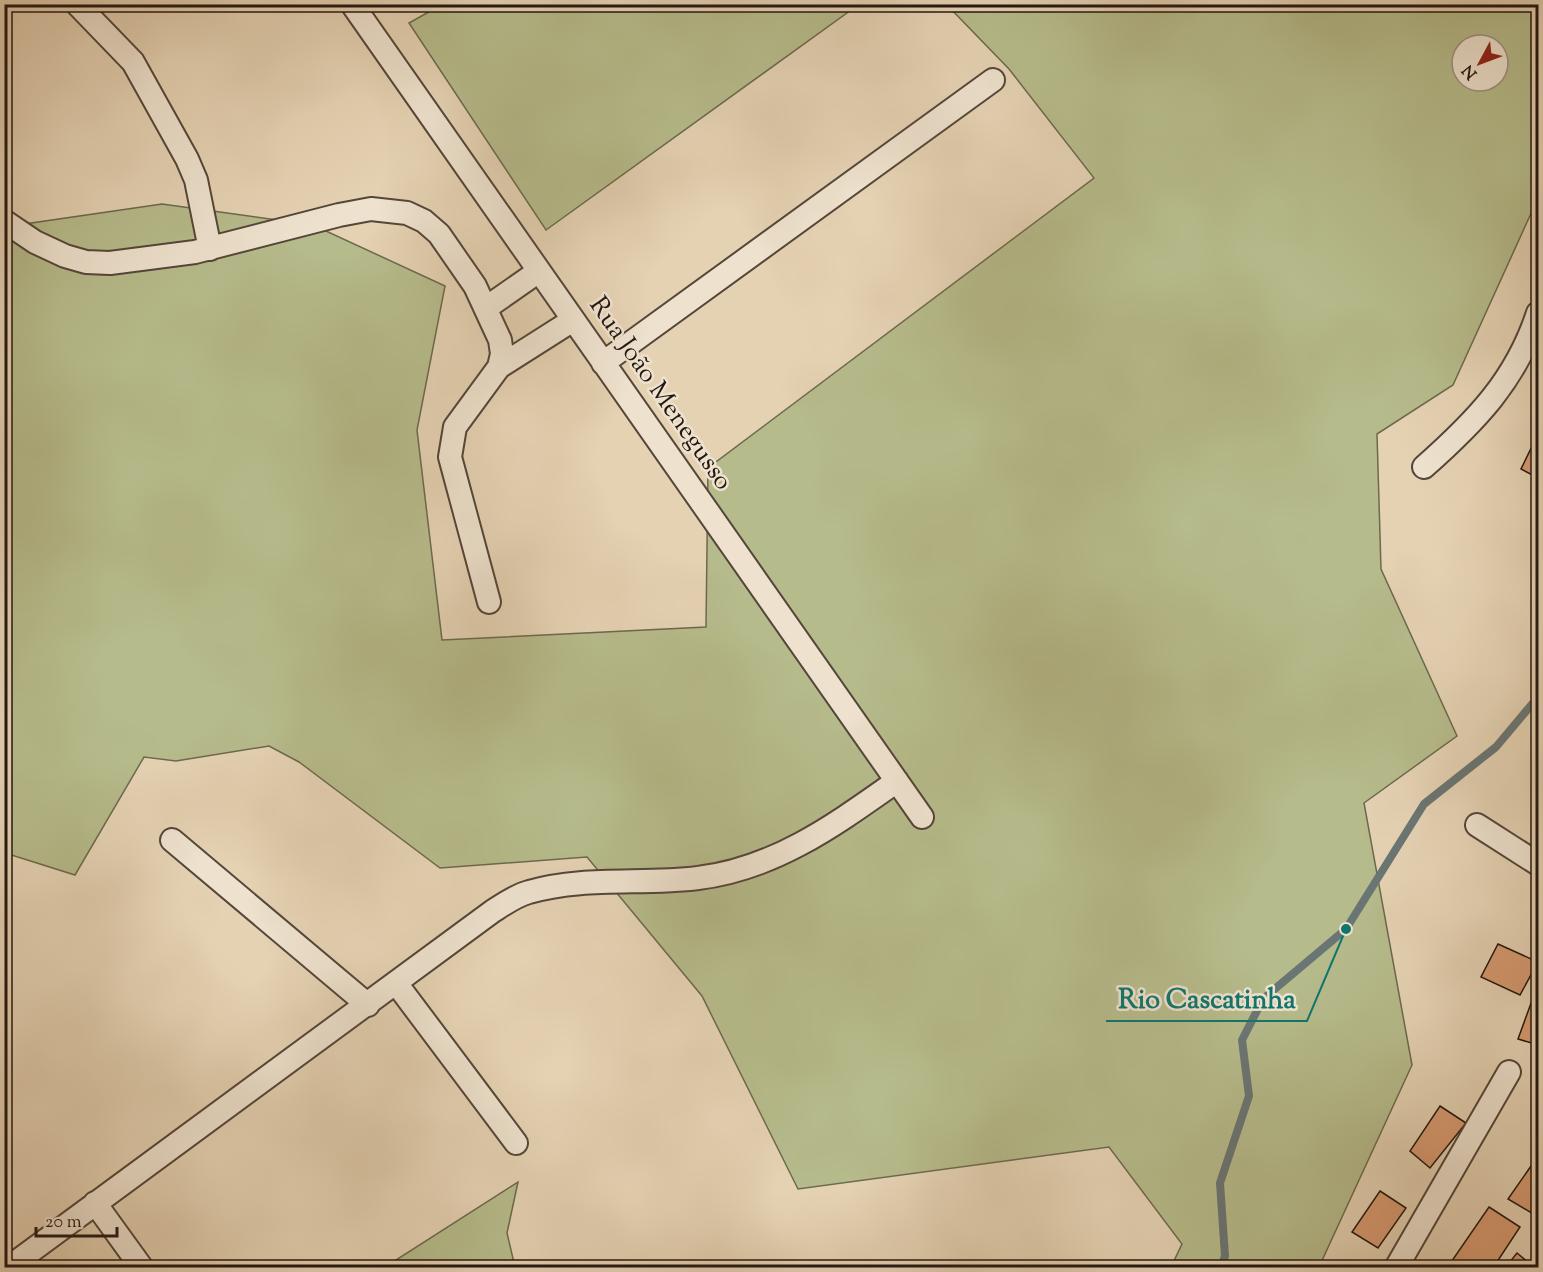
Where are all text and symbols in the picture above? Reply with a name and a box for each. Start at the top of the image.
north arrow [1450,33,1510,93]
text: N [1458,59,1483,84]
street label: Rua João Menegusso [579,290,741,498]
callout: Rio Cascatinha [1106,976,1307,1021]
text: Rio Cascatinha [1118,982,1296,1021]
scale bar [36,1200,117,1238]
text: 20 m [45,1210,82,1236]

